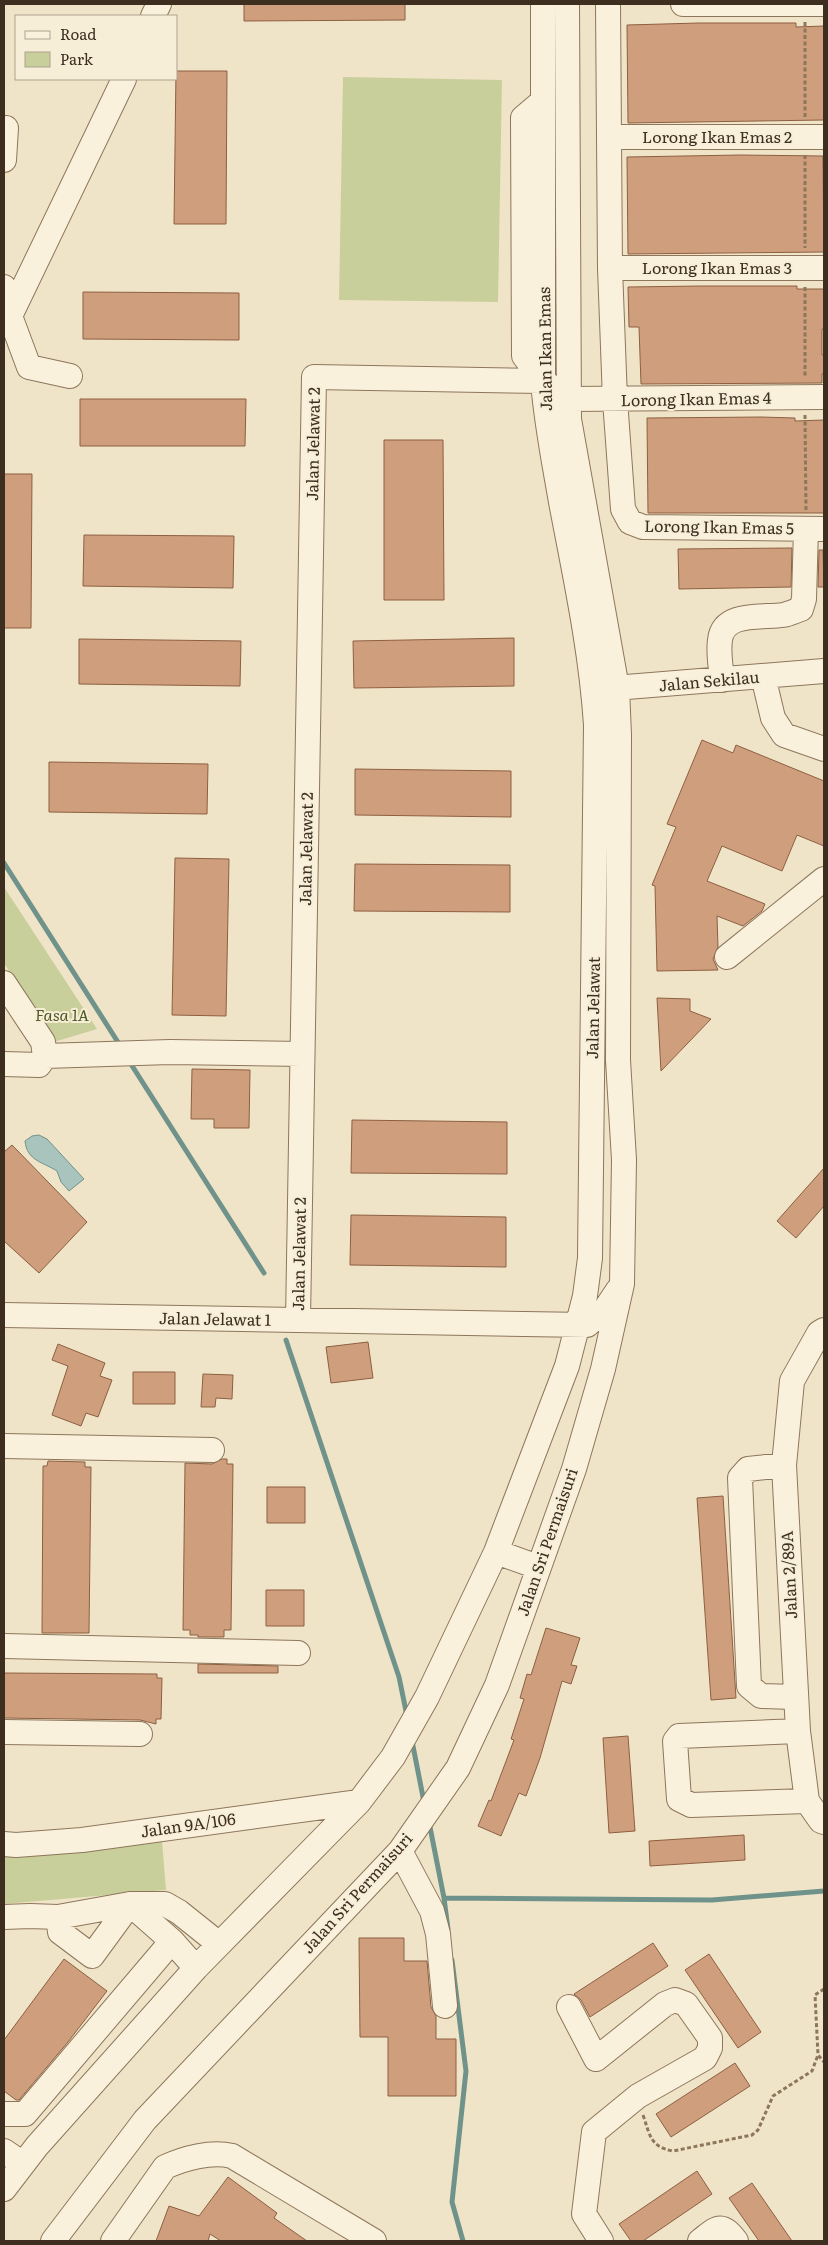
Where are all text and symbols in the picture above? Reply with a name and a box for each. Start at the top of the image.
legend [15,15,178,80]
text: Road [60,22,96,45]
text: Park [60,47,94,70]
street label: Lorong Ikan Emas 2 [642,124,792,148]
street label: Lorong Ikan Emas 3 [642,255,792,279]
street label: Jalan Ikan Emas [531,287,557,411]
street label: Lorong Ikan Emas 4 [620,385,772,411]
street label: Jalan Jelawat 2 [299,387,325,501]
street label: Lorong Ikan Emas 5 [644,513,794,539]
street label: Jalan Sekilau [658,664,760,696]
street label: Jalan Jelawat 2 [292,792,318,906]
street label: Jalan Jelawat [579,956,605,1059]
park label: Fasa 1A [35,1002,90,1026]
street label: Jalan Jelawat 2 [285,1197,311,1311]
street label: Jalan Jelawat 1 [159,1305,272,1331]
street label: Jalan Sri Permaisuri [509,1464,583,1619]
street label: Jalan 2/89A [774,1530,802,1620]
street label: Jalan 9A/106 [139,1805,237,1843]
street label: Jalan Sri Permaisuri [295,1827,417,1958]

